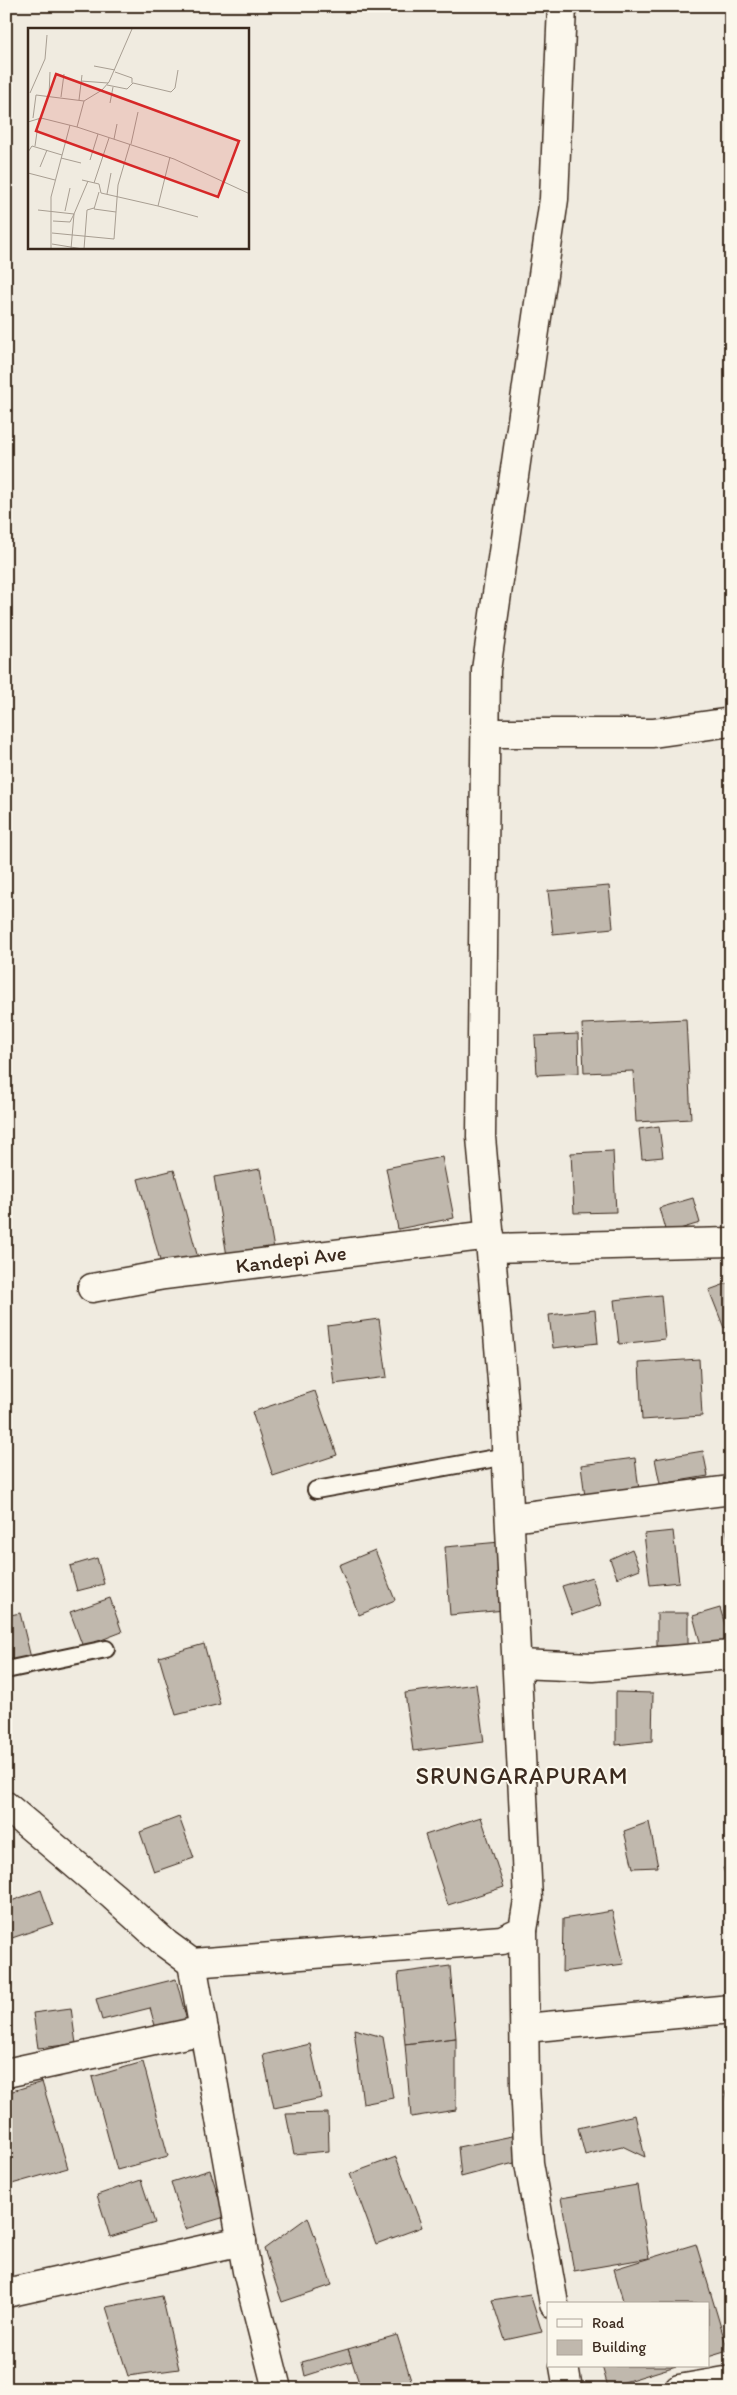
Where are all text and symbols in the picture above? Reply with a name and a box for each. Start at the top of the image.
inset map [28,28,249,249]
street label: Kandepi Ave [234,1240,348,1278]
district label: SRUNGARAPURAM [415,1761,629,1790]
legend [547,2302,710,2368]
text: Road [592,2314,625,2332]
text: Building [592,2338,646,2356]

